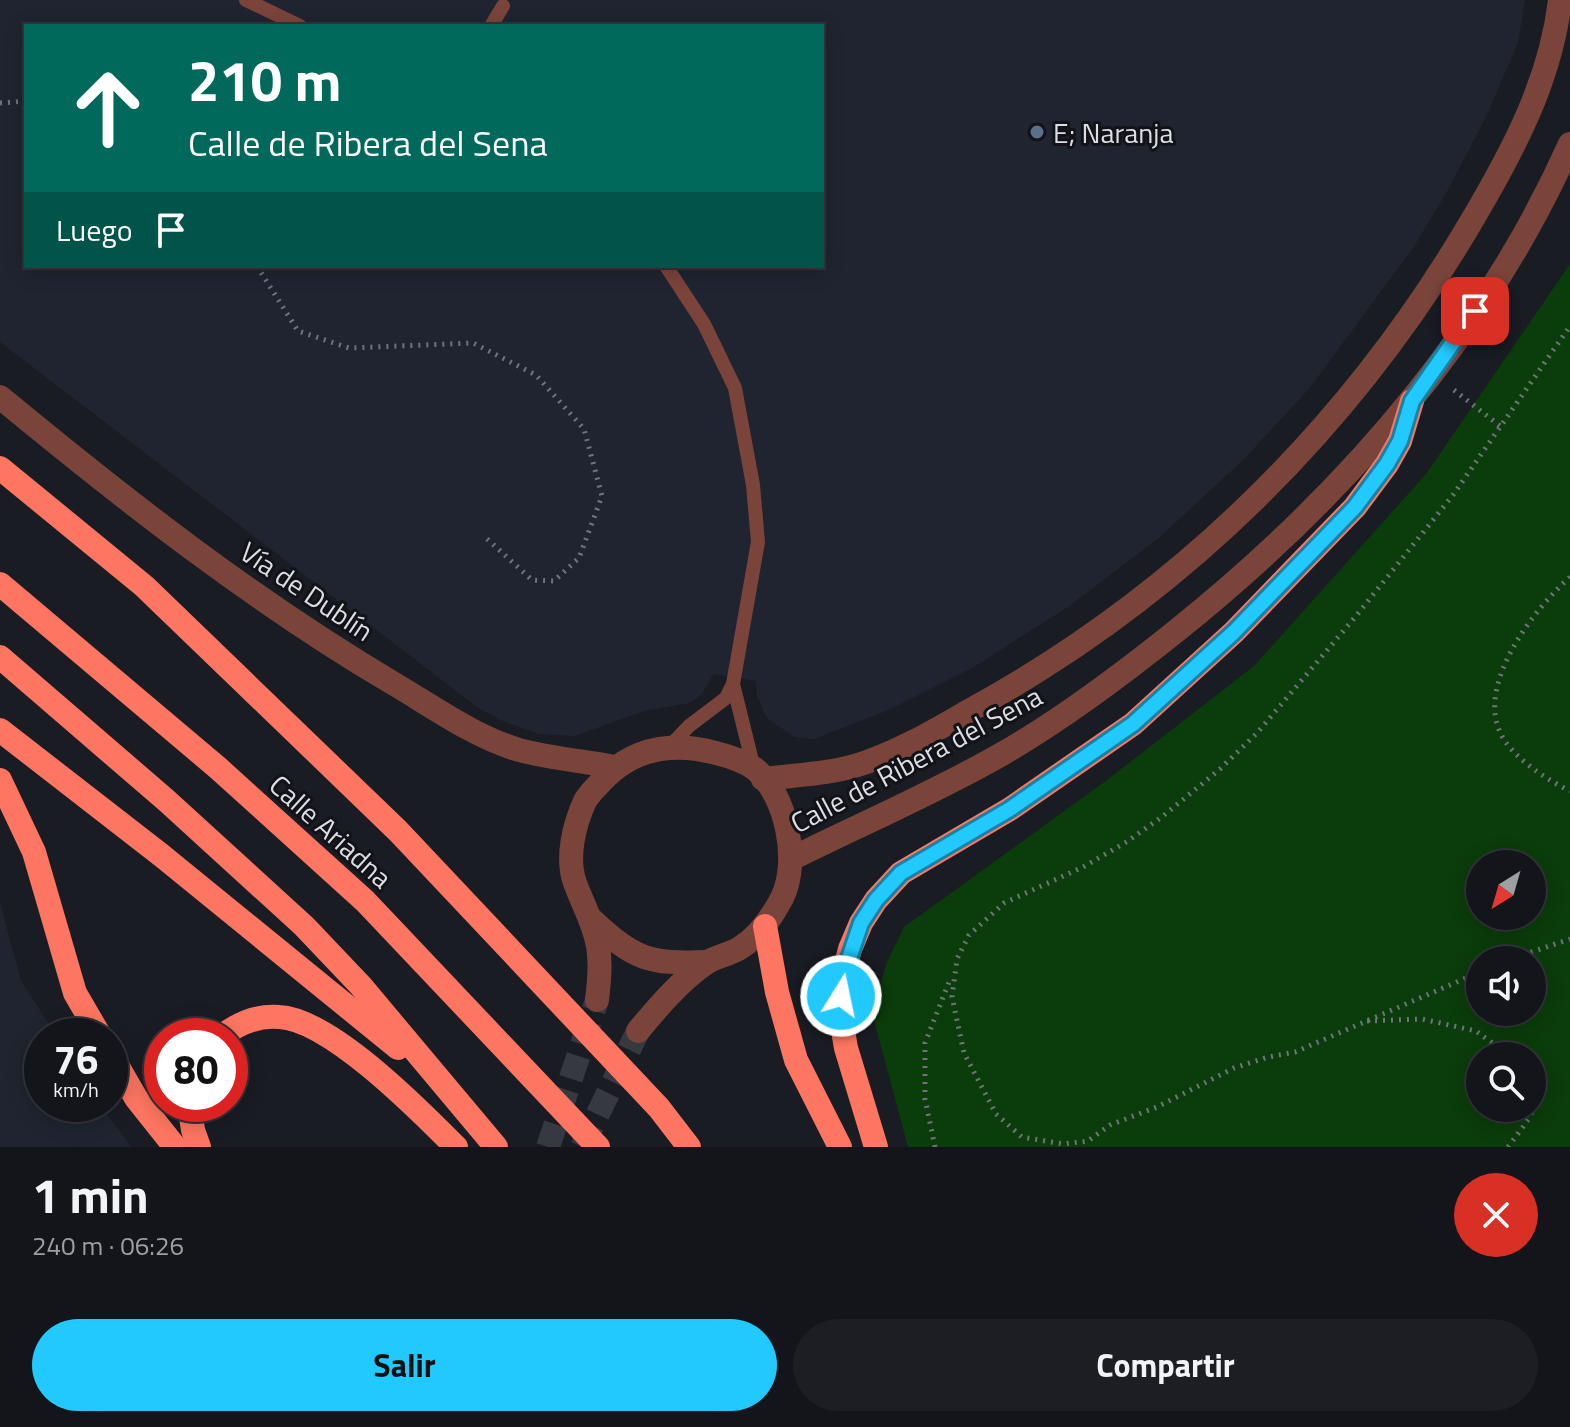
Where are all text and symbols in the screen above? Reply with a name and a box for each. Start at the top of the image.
text: 210 m [188,38,341,123]
icon: ahead [56,56,160,160]
place label: E; Naranja [1053,111,1173,154]
text: Calle de Ribera del Sena [188,115,548,170]
marker: E; Naranja [1028,123,1046,141]
text: Luego [56,207,133,253]
icon: arrive [149,208,193,252]
pin [1441,277,1509,345]
icon: arrive [1453,289,1497,333]
street label: Vía de Dublín [232,530,382,652]
street label: Calle de Ribera del Sena [782,674,1050,844]
street label: Calle Ariadna [260,764,402,898]
north arrow [1466,850,1546,930]
map controls [1466,850,1546,1122]
button: sound [1466,946,1546,1026]
position arrow [799,954,883,1038]
speed limit sign: 80 [144,1018,248,1122]
text: 76 [54,1029,98,1090]
button: search [1466,1042,1546,1122]
text: km/h [53,1074,99,1105]
text: 1 min [32,1159,149,1232]
button: close [1454,1173,1538,1257]
text: 240 m · 06:26 [32,1226,184,1265]
button: Salir [32,1319,777,1411]
button: Compartir [793,1319,1538,1411]

